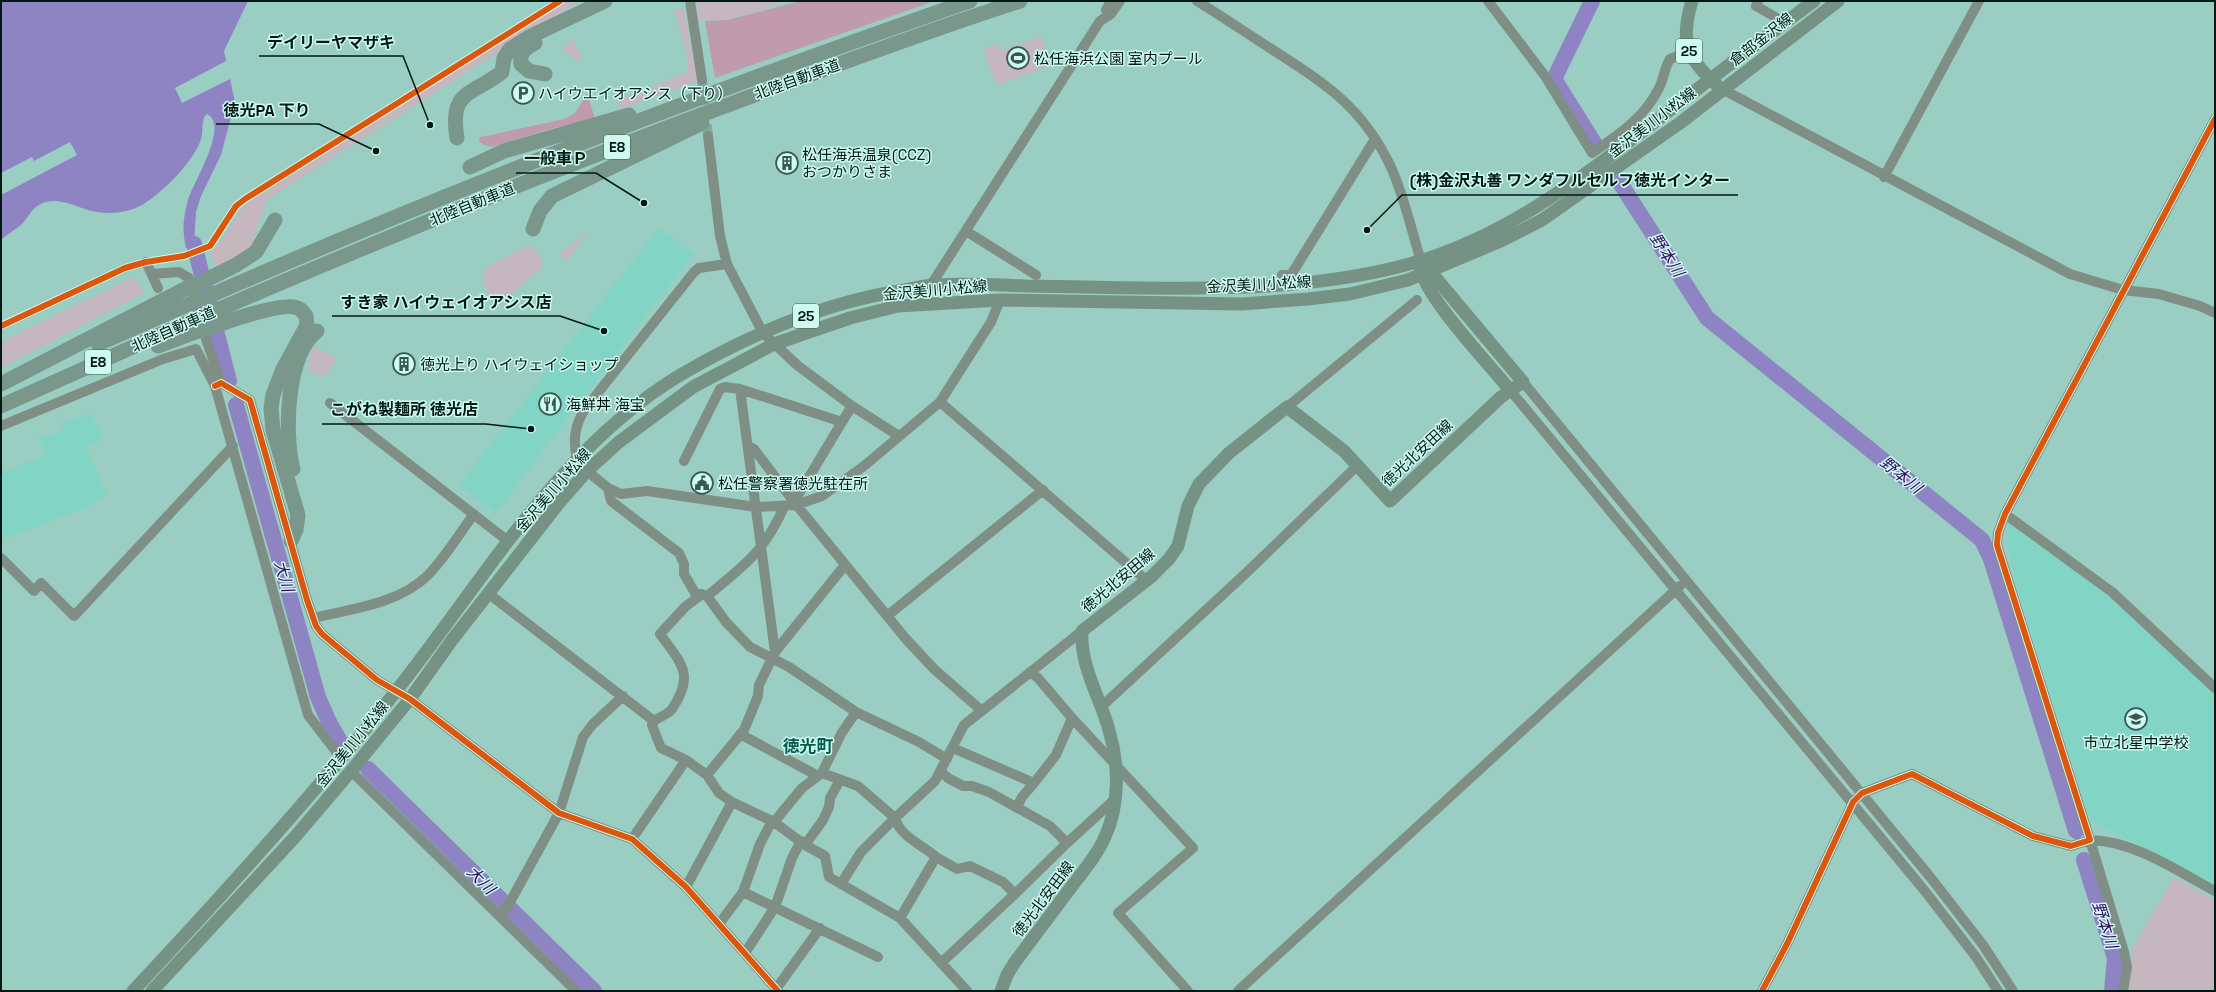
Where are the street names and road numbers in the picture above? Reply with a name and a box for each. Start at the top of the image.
street label: 倉部金沢線 [1726,8,1796,70]
road number: 25 [1676,39,1702,63]
street label: 北陸自動車道 [751,55,843,103]
street label: 金沢美川小松線 [1604,83,1700,161]
road number: E8 [604,135,630,159]
street label: 北陸自動車道 [427,178,517,230]
street label: 金沢美川小松線 [1206,272,1312,296]
street label: 金沢美川小松線 [882,276,988,304]
street label: 北陸自動車道 [128,302,218,356]
road number: 25 [793,304,819,328]
road number: E8 [85,350,111,374]
street label: 徳光北安田線 [1378,415,1456,491]
street label: 金沢美川小松線 [511,444,595,536]
street label: 徳光北安田線 [1077,544,1159,616]
street label: 金沢美川小松線 [312,697,392,791]
street label: 徳光北安田線 [1008,857,1078,941]

